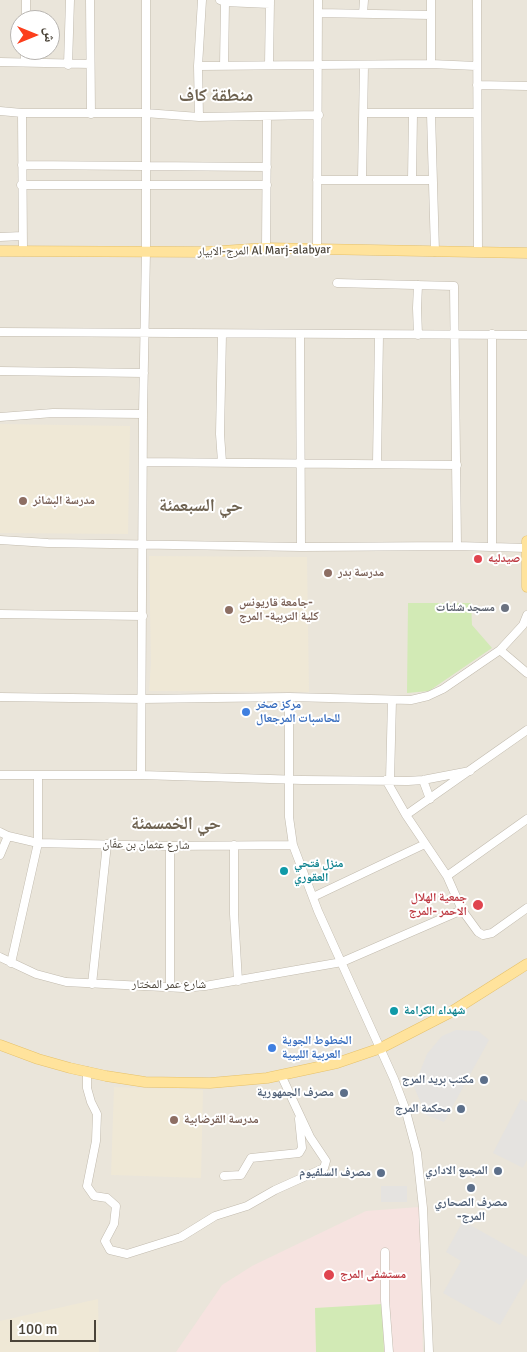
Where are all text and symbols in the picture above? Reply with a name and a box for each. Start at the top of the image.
north arrow [10,10,60,60]
text: ش [41,28,58,42]
district label: منطقة كاف [179,85,253,107]
street label: المرج-الابيار Al Marj-alabyar [197,243,331,259]
place label: مدرسة البشائر [33,494,95,508]
marker: مدرسة البشائر [17,495,29,507]
district label: حي السبعمئة [159,495,243,517]
place label: صيدليه [488,552,520,566]
marker: صيدليه [472,553,484,565]
place label: مدرسة بدر [338,566,384,580]
marker: مدرسة بدر [322,567,334,579]
place label: جامعة قاريونس- كلية التربية- المرج [239,596,319,624]
place label: مسجد شلتات [436,601,495,615]
marker: مسجد شلتات [499,602,511,614]
marker: جامعة قاريونس- كلية التربية- المرج [223,604,235,616]
place label: مركز صخر للحاسبات المرجعال [256,698,340,726]
marker: مركز صخر للحاسبات المرجعال [240,706,252,718]
district label: حي الخمسمئة [131,813,221,835]
street label: شارع عثمان بن عفّان [102,837,190,853]
place label: منزل فتحي العقوري [294,857,344,885]
marker: منزل فتحي العقوري [278,865,290,877]
place label: جمعية الهلال الاحمر -المرج [409,891,467,919]
marker: جمعية الهلال الاحمر -المرج [471,898,485,912]
street label: شارع عمر المختار [132,978,206,992]
place label: شهداء الكرامة [404,1004,465,1018]
marker: شهداء الكرامة [388,1005,400,1017]
place label: الخطوط الجوية العربية الليبية [282,1034,352,1062]
marker: الخطوط الجوية العربية الليبية [266,1042,278,1054]
place label: مكتب بريد المرج [402,1073,474,1087]
marker: مكتب بريد المرج [478,1074,490,1086]
place label: مصرف الجمهورية [257,1086,334,1100]
marker: مصرف الجمهورية [338,1087,350,1099]
place label: محكمة المرج [395,1102,451,1116]
marker: محكمة المرج [455,1103,467,1115]
place label: مدرسة القرضابية [184,1113,259,1127]
marker: مدرسة القرضابية [168,1114,180,1126]
place label: المجمع الاداري [425,1164,488,1178]
marker: المجمع الاداري [492,1165,504,1177]
place label: مصرف السلفيوم [299,1166,371,1180]
marker: مصرف السلفيوم [375,1167,387,1179]
marker: مصرف الصحاري -المرج [465,1182,477,1194]
place label: مصرف الصحاري -المرج [434,1196,508,1224]
marker: مستشفى المرج [322,1268,336,1282]
place label: مستشفى المرج [340,1268,406,1282]
scale bar [12,1310,99,1342]
text: 100 m [18,1320,58,1338]

